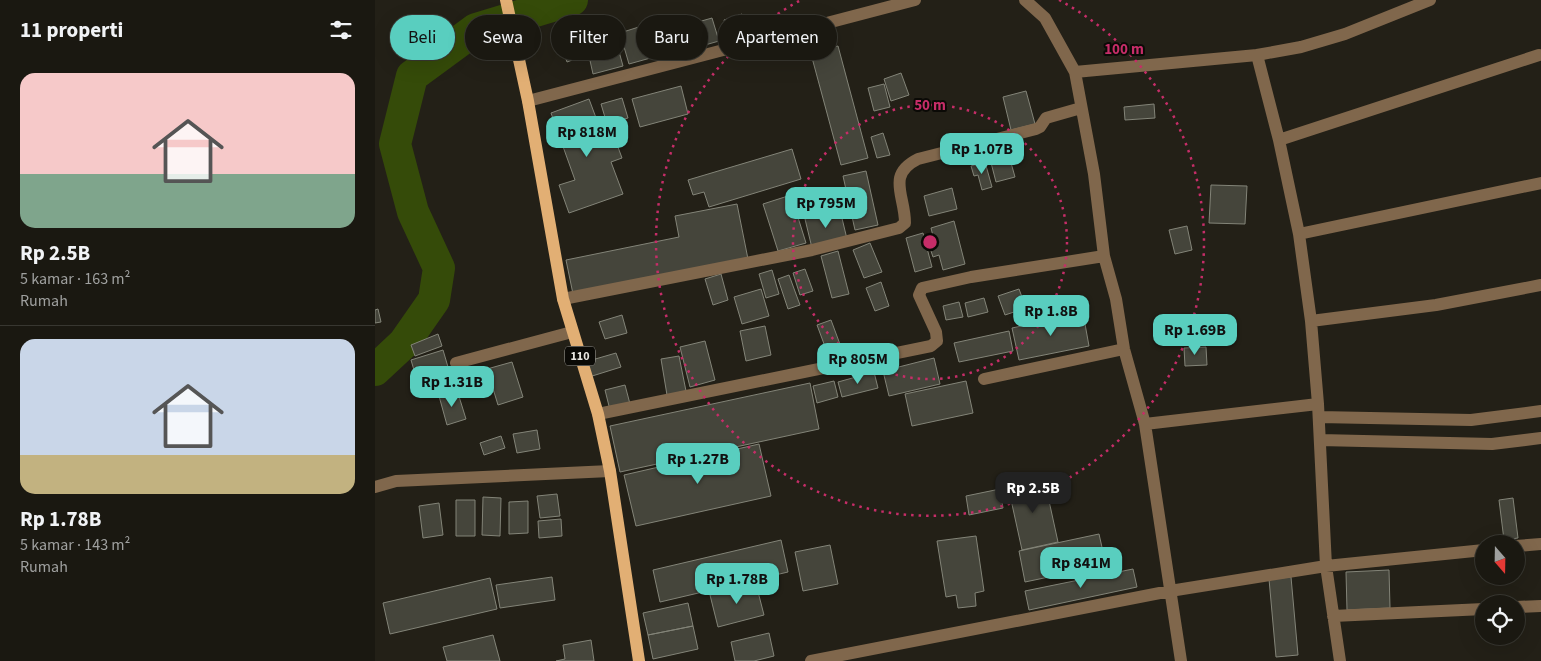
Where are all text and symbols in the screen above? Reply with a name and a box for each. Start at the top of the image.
text: 11 properti [20,15,123,45]
chip: Beli [390,15,455,60]
chip: Sewa [465,15,541,60]
chip: Filter [551,15,626,60]
chip: Baru [636,15,708,60]
chip: Apartemen [718,15,837,60]
icon: filters [327,16,355,44]
text: 100 m [1104,39,1144,60]
text: 50 m [914,95,946,116]
icon: home [143,106,233,196]
pin: Rp 818M [541,116,633,158]
text: Rp 818M [557,121,617,143]
pin: Rp 1.07B [930,132,1034,175]
text: Rp 1.07B [951,138,1013,160]
pin: Rp 795M [780,186,872,229]
text: Rp 795M [796,192,856,214]
centre of rings [921,233,939,251]
text: Rp 2.5B [20,238,90,268]
text: 5 kamar · 163 m² [20,268,130,290]
text: Rumah [20,290,68,312]
pin: Rp 1.8B [1005,294,1097,337]
text: Rp 1.8B [1024,300,1078,322]
pin: Rp 1.69B [1143,314,1247,356]
text: Rp 1.69B [1164,319,1226,341]
pin: Rp 805M [812,342,904,385]
road number: 110 [565,346,595,366]
text: Rp 805M [828,348,888,370]
pin: Rp 1.31B [400,366,504,408]
icon: home [143,371,233,461]
text: Rp 1.31B [421,371,483,393]
pin: Rp 1.27B [646,442,750,485]
text: Rp 1.27B [667,448,729,470]
pin: Rp 2.5B [987,472,1079,514]
text: Rp 2.5B [1006,477,1060,499]
text: Rp 1.78B [20,504,101,534]
text: 5 kamar · 143 m² [20,534,130,556]
north arrow [1475,535,1525,585]
map controls [1475,535,1525,645]
pin: Rp 841M [1035,546,1127,589]
text: Rp 841M [1051,552,1111,574]
text: Rumah [20,556,68,578]
pin: Rp 1.78B [685,562,789,605]
text: Rp 1.78B [706,568,768,590]
button: locate [1475,595,1525,645]

